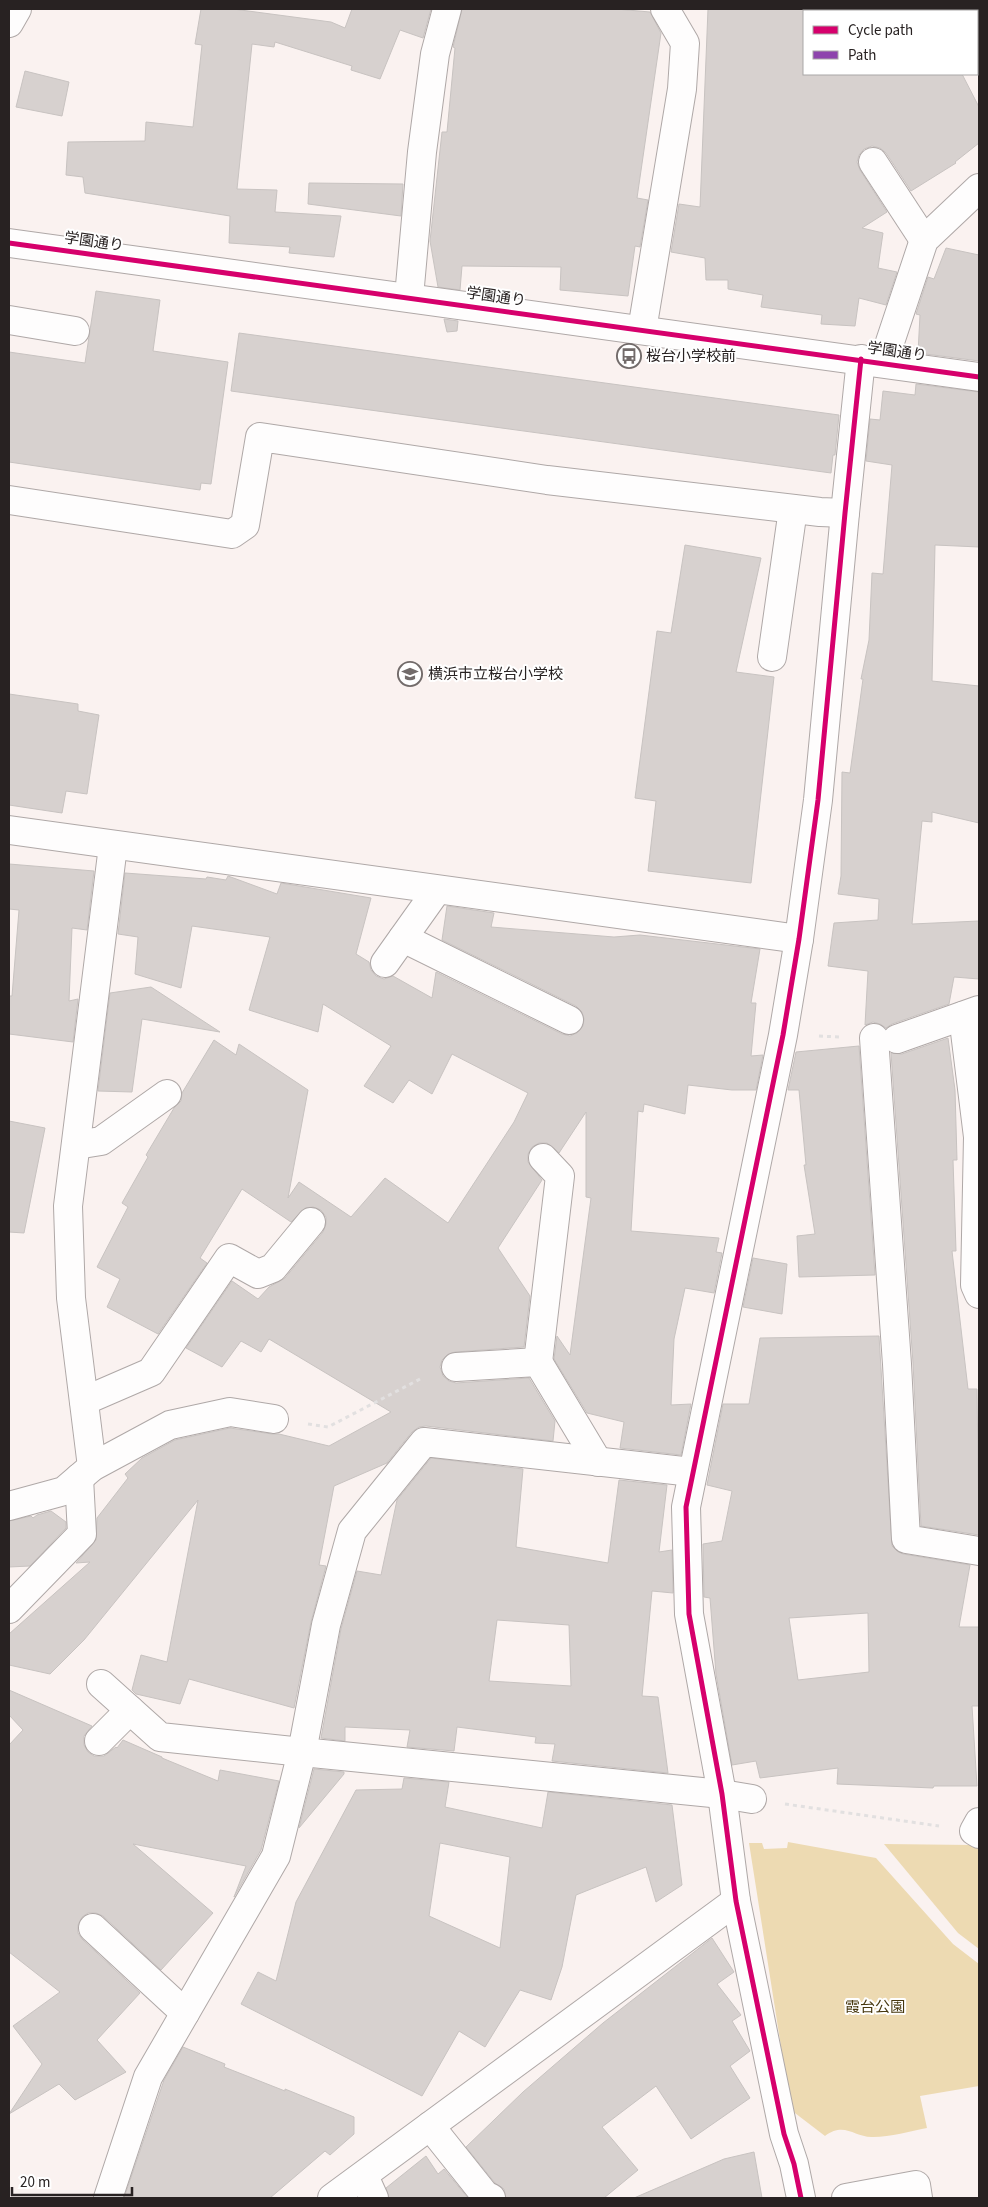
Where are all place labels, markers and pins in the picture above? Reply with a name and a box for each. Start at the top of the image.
bus stop icon: 桜台小学校前 [616,343,642,369]
place label: 桜台小学校前 [646,346,736,367]
school or university icon: 横浜市立桜台小学校 [397,661,423,687]
place label: 横浜市立桜台小学校 [428,664,563,685]

